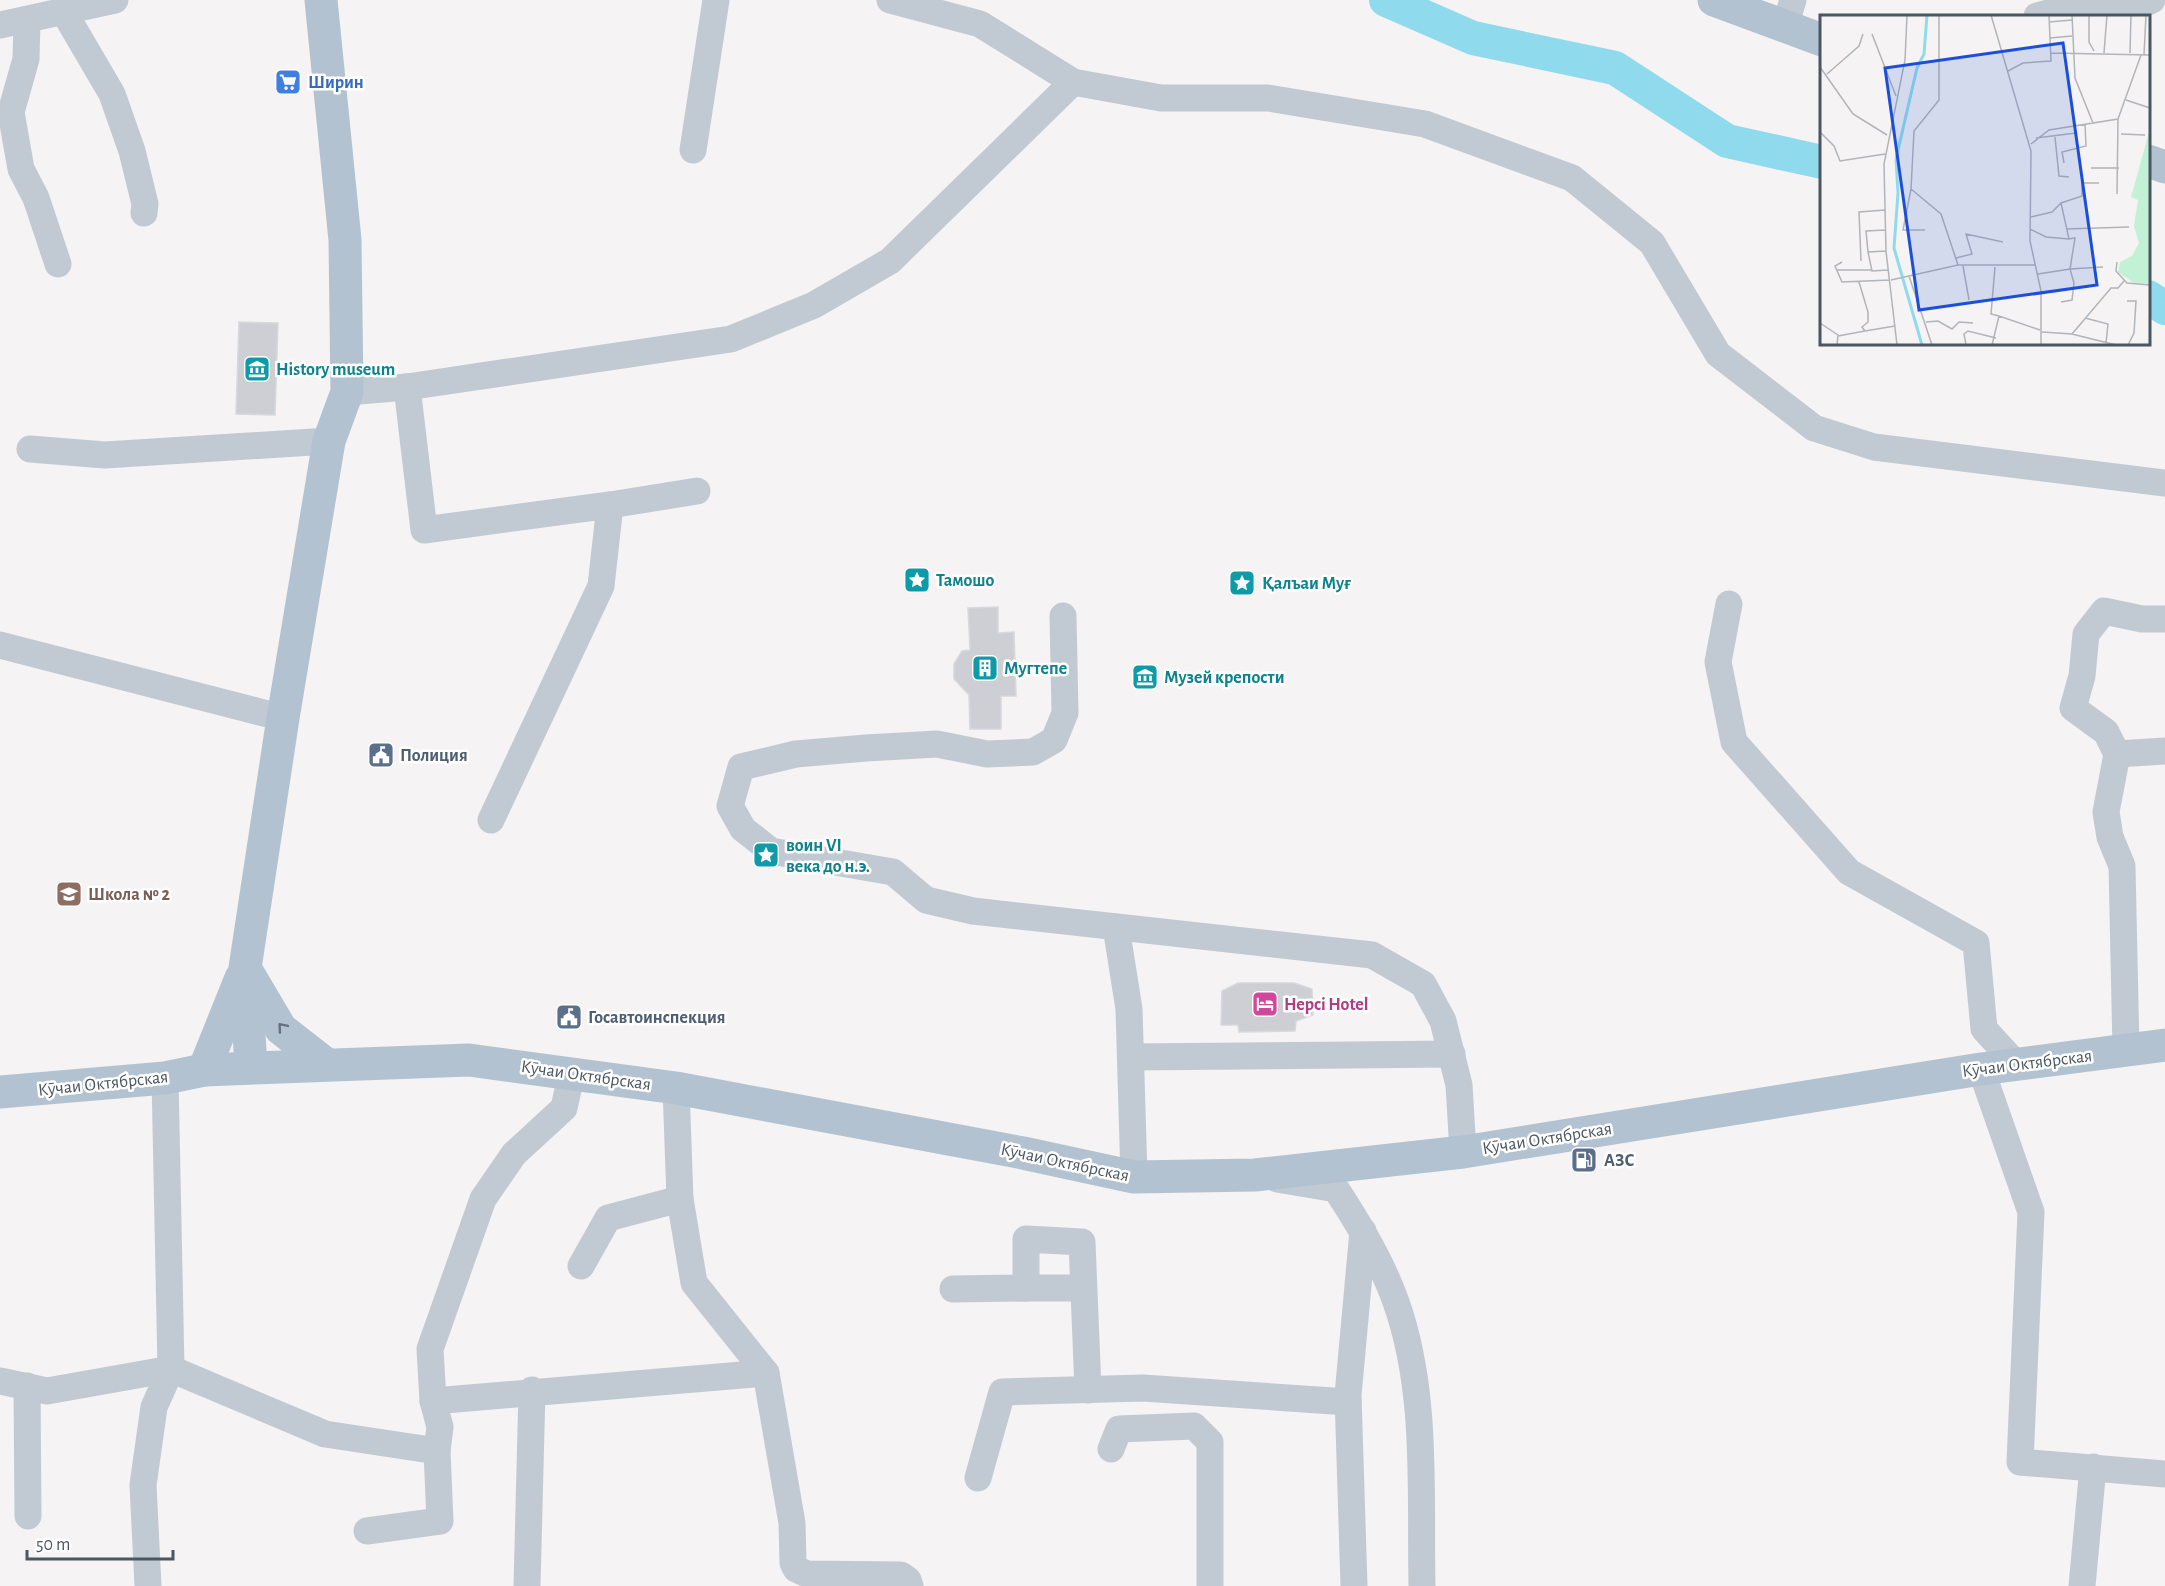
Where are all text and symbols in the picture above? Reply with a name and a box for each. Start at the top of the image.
inset map [1820,15,2150,345]
supermarket icon: Ширин [273,67,303,97]
place label: Ширин [308,74,364,92]
museum icon: History museum [242,354,272,384]
place label: History museum [276,361,395,379]
place icon: Тамошо [902,565,932,595]
place icon: Қалъаи Муғ [1227,568,1257,598]
place label: Тамошо [936,572,995,590]
place label: Қалъаи Муғ [1262,575,1351,593]
building icon: Мугтепе [970,653,1000,683]
place label: Мугтепе [1004,660,1067,678]
museum icon: Музей крепости [1130,662,1160,692]
place label: Музей крепости [1164,669,1285,687]
public building icon: Полиция [366,740,396,770]
place label: Полиция [400,747,468,765]
place label: воин VI века до н.э. [786,837,870,876]
place icon: воин VI века до н.э. [751,840,781,870]
school or university icon: Школа № 2 [54,879,84,909]
place label: Школа № 2 [88,886,170,904]
hotel icon: Hepci Hotel [1250,989,1280,1019]
place label: Hepci Hotel [1284,996,1369,1014]
public building icon: Госавтоинспекция [554,1002,584,1032]
place label: Госавтоинспекция [588,1009,726,1027]
one-way arrow [278,1023,289,1034]
street label: Кӯчаи Октябрская [1961,1046,2093,1081]
street label: Кӯчаи Октябрская [520,1057,652,1094]
street label: Кӯчаи Октябрская [37,1067,169,1100]
street label: Кӯчаи Октябрская [1481,1119,1613,1158]
street label: Кӯчаи Октябрская [999,1140,1131,1185]
fuel station icon: АЗС [1569,1145,1599,1175]
place label: АЗС [1604,1152,1634,1170]
scale bar [27,1523,172,1561]
text: 50 m [36,1536,70,1554]

